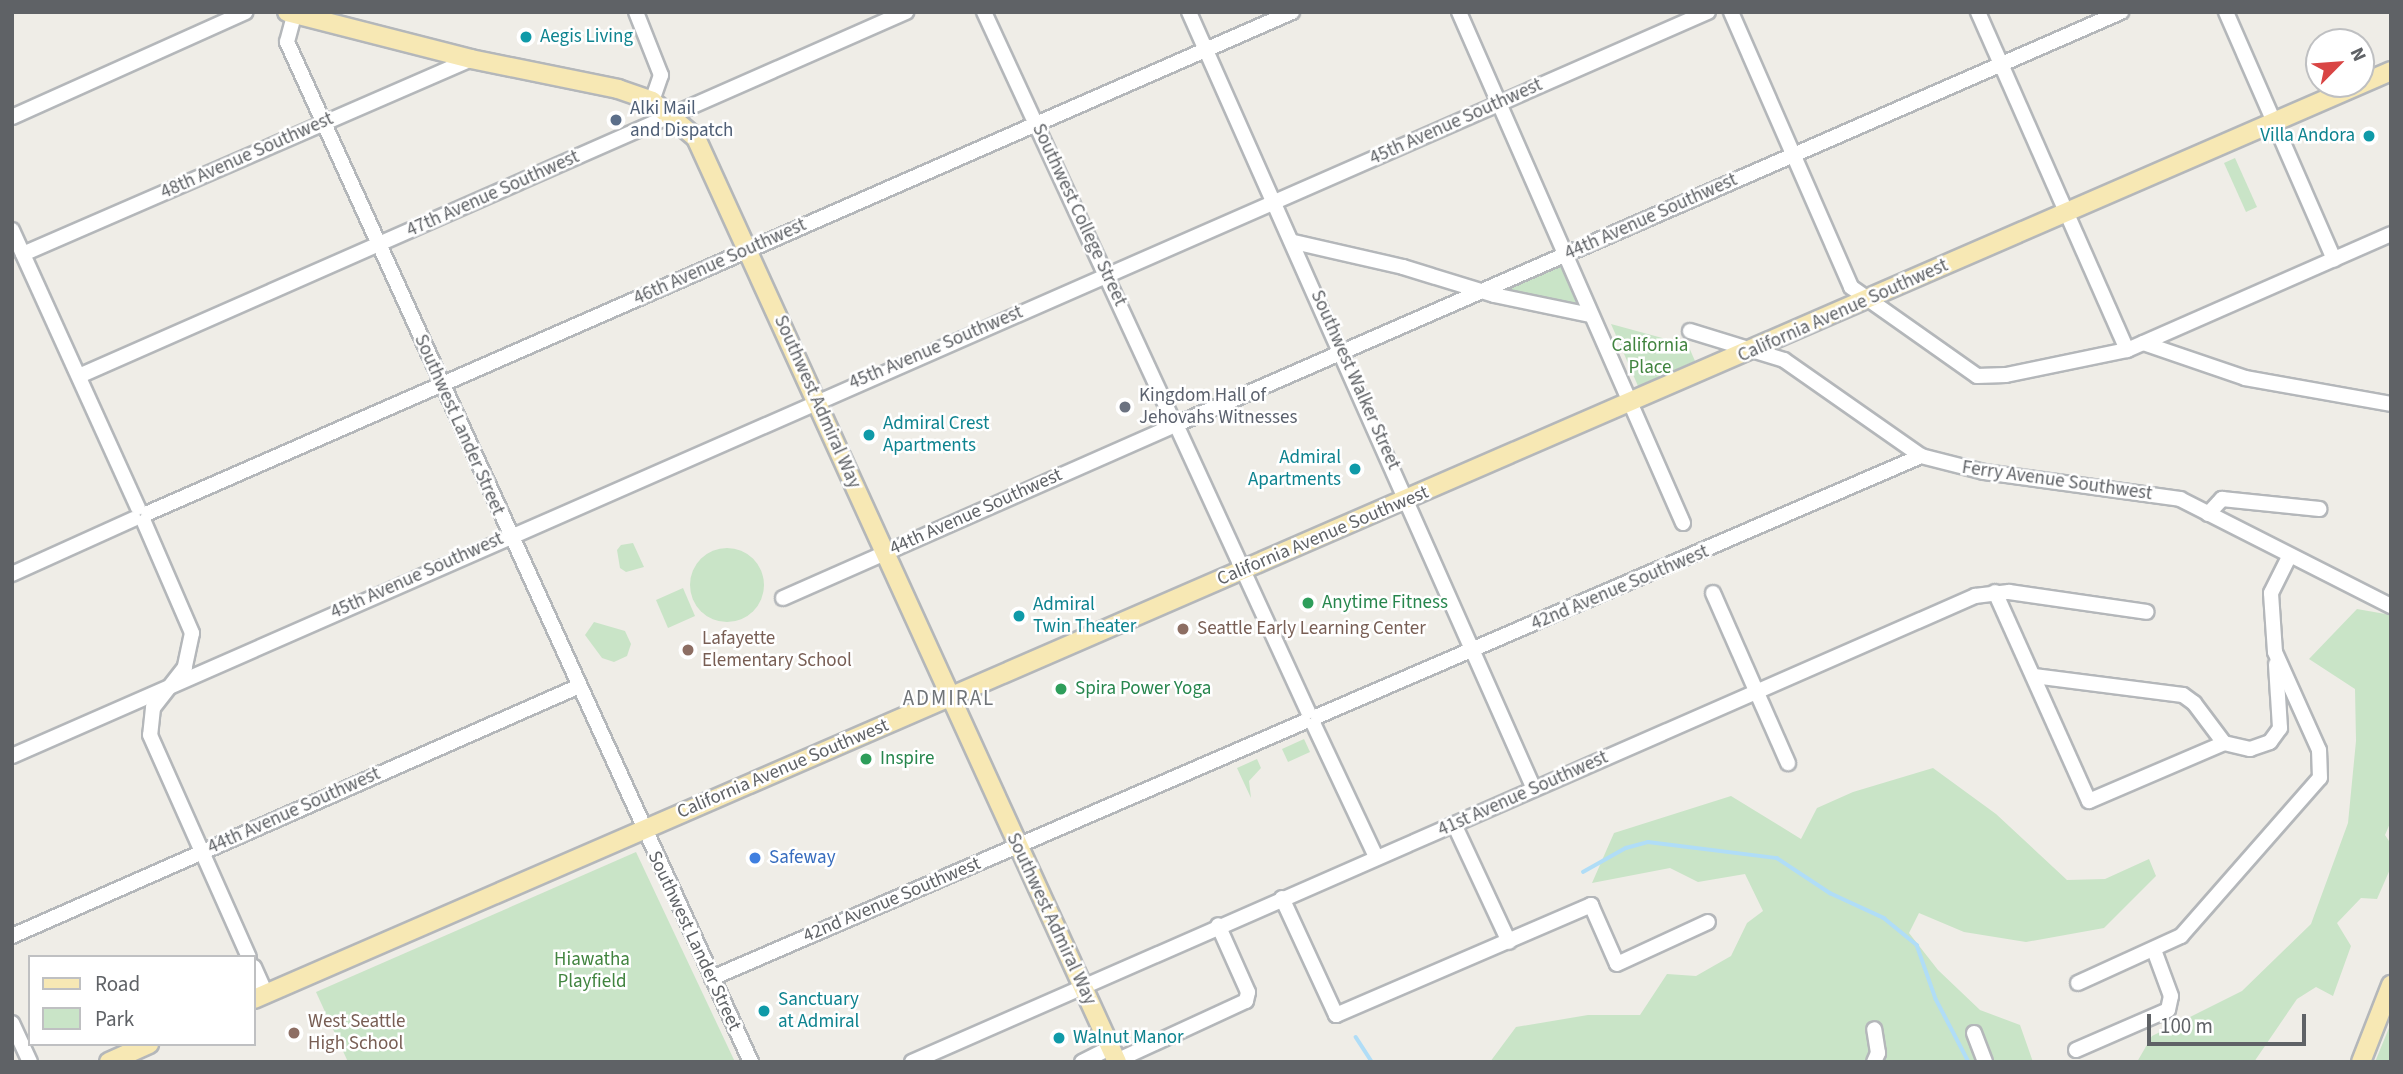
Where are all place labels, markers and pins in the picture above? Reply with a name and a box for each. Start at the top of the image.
place label: Aegis Living [540,26,633,48]
marker: Aegis Living [518,29,534,45]
place label: Alki Mail and Dispatch [630,98,733,142]
marker: Alki Mail and Dispatch [608,112,624,128]
place label: Villa Andora [2260,125,2355,147]
marker: Villa Andora [2361,128,2377,144]
place label: Kingdom Hall of Jehovahs Witnesses [1139,385,1297,429]
marker: Kingdom Hall of Jehovahs Witnesses [1117,399,1133,415]
place label: Admiral Crest Apartments [883,413,989,457]
marker: Admiral Crest Apartments [861,427,877,443]
place label: Admiral Apartments [1248,447,1341,491]
marker: Admiral Apartments [1347,461,1363,477]
place label: Anytime Fitness [1322,592,1448,614]
place label: Admiral Twin Theater [1033,594,1136,638]
marker: Anytime Fitness [1300,595,1316,611]
marker: Admiral Twin Theater [1011,608,1027,624]
place label: Seattle Early Learning Center [1197,618,1426,640]
marker: Seattle Early Learning Center [1175,621,1191,637]
place label: Lafayette Elementary School [702,628,852,672]
marker: Lafayette Elementary School [680,642,696,658]
place label: Spira Power Yoga [1075,678,1211,700]
marker: Spira Power Yoga [1053,681,1069,697]
place label: Inspire [880,748,934,770]
marker: Inspire [858,751,874,767]
place label: Safeway [769,847,836,869]
marker: Safeway [747,850,763,866]
place label: Sanctuary at Admiral [778,989,859,1033]
marker: Sanctuary at Admiral [756,1003,772,1019]
place label: West Seattle High School [308,1011,406,1055]
marker: West Seattle High School [286,1025,302,1041]
place label: Walnut Manor [1073,1027,1184,1049]
marker: Walnut Manor [1051,1030,1067,1046]

